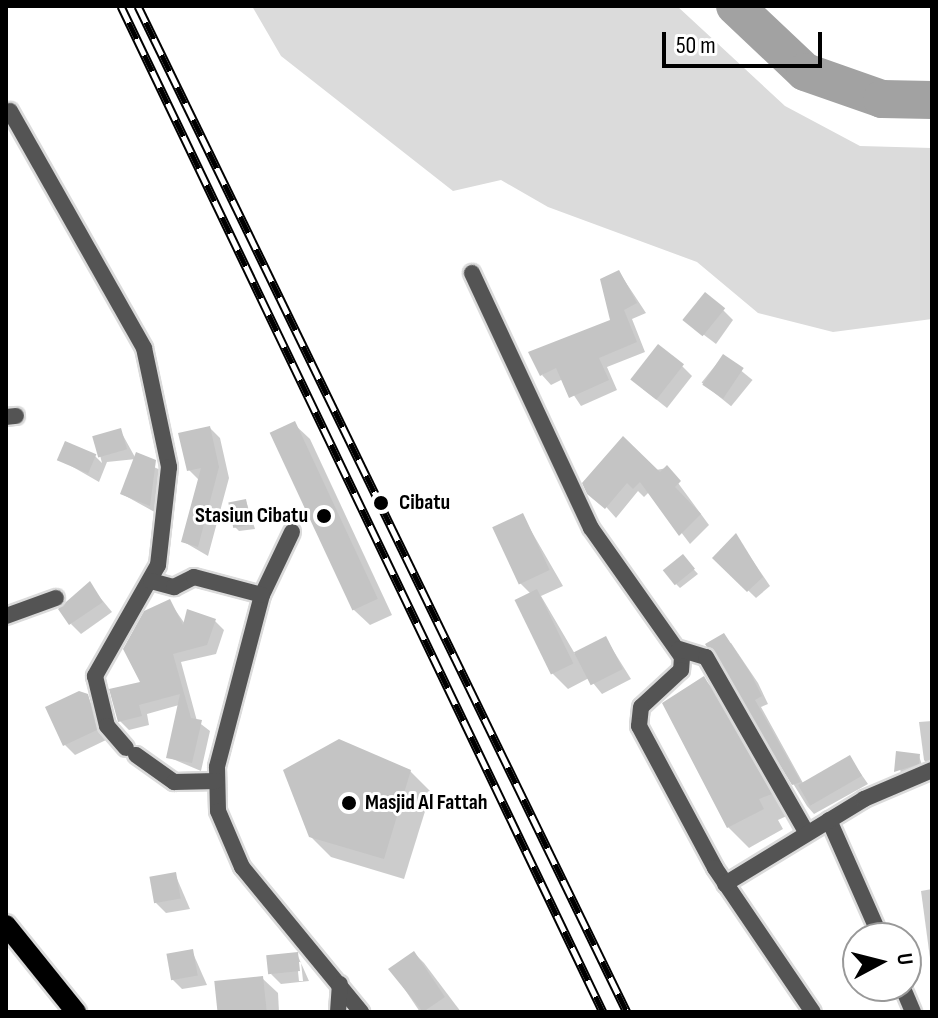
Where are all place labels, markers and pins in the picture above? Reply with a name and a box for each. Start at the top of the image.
place label: Cibatu [399,490,450,516]
marker: Cibatu [370,492,392,514]
place label: Stasiun Cibatu [195,503,308,529]
marker: Stasiun Cibatu [315,507,333,525]
place label: Masjid Al Fattah [365,790,488,816]
marker: Masjid Al Fattah [340,794,358,812]

